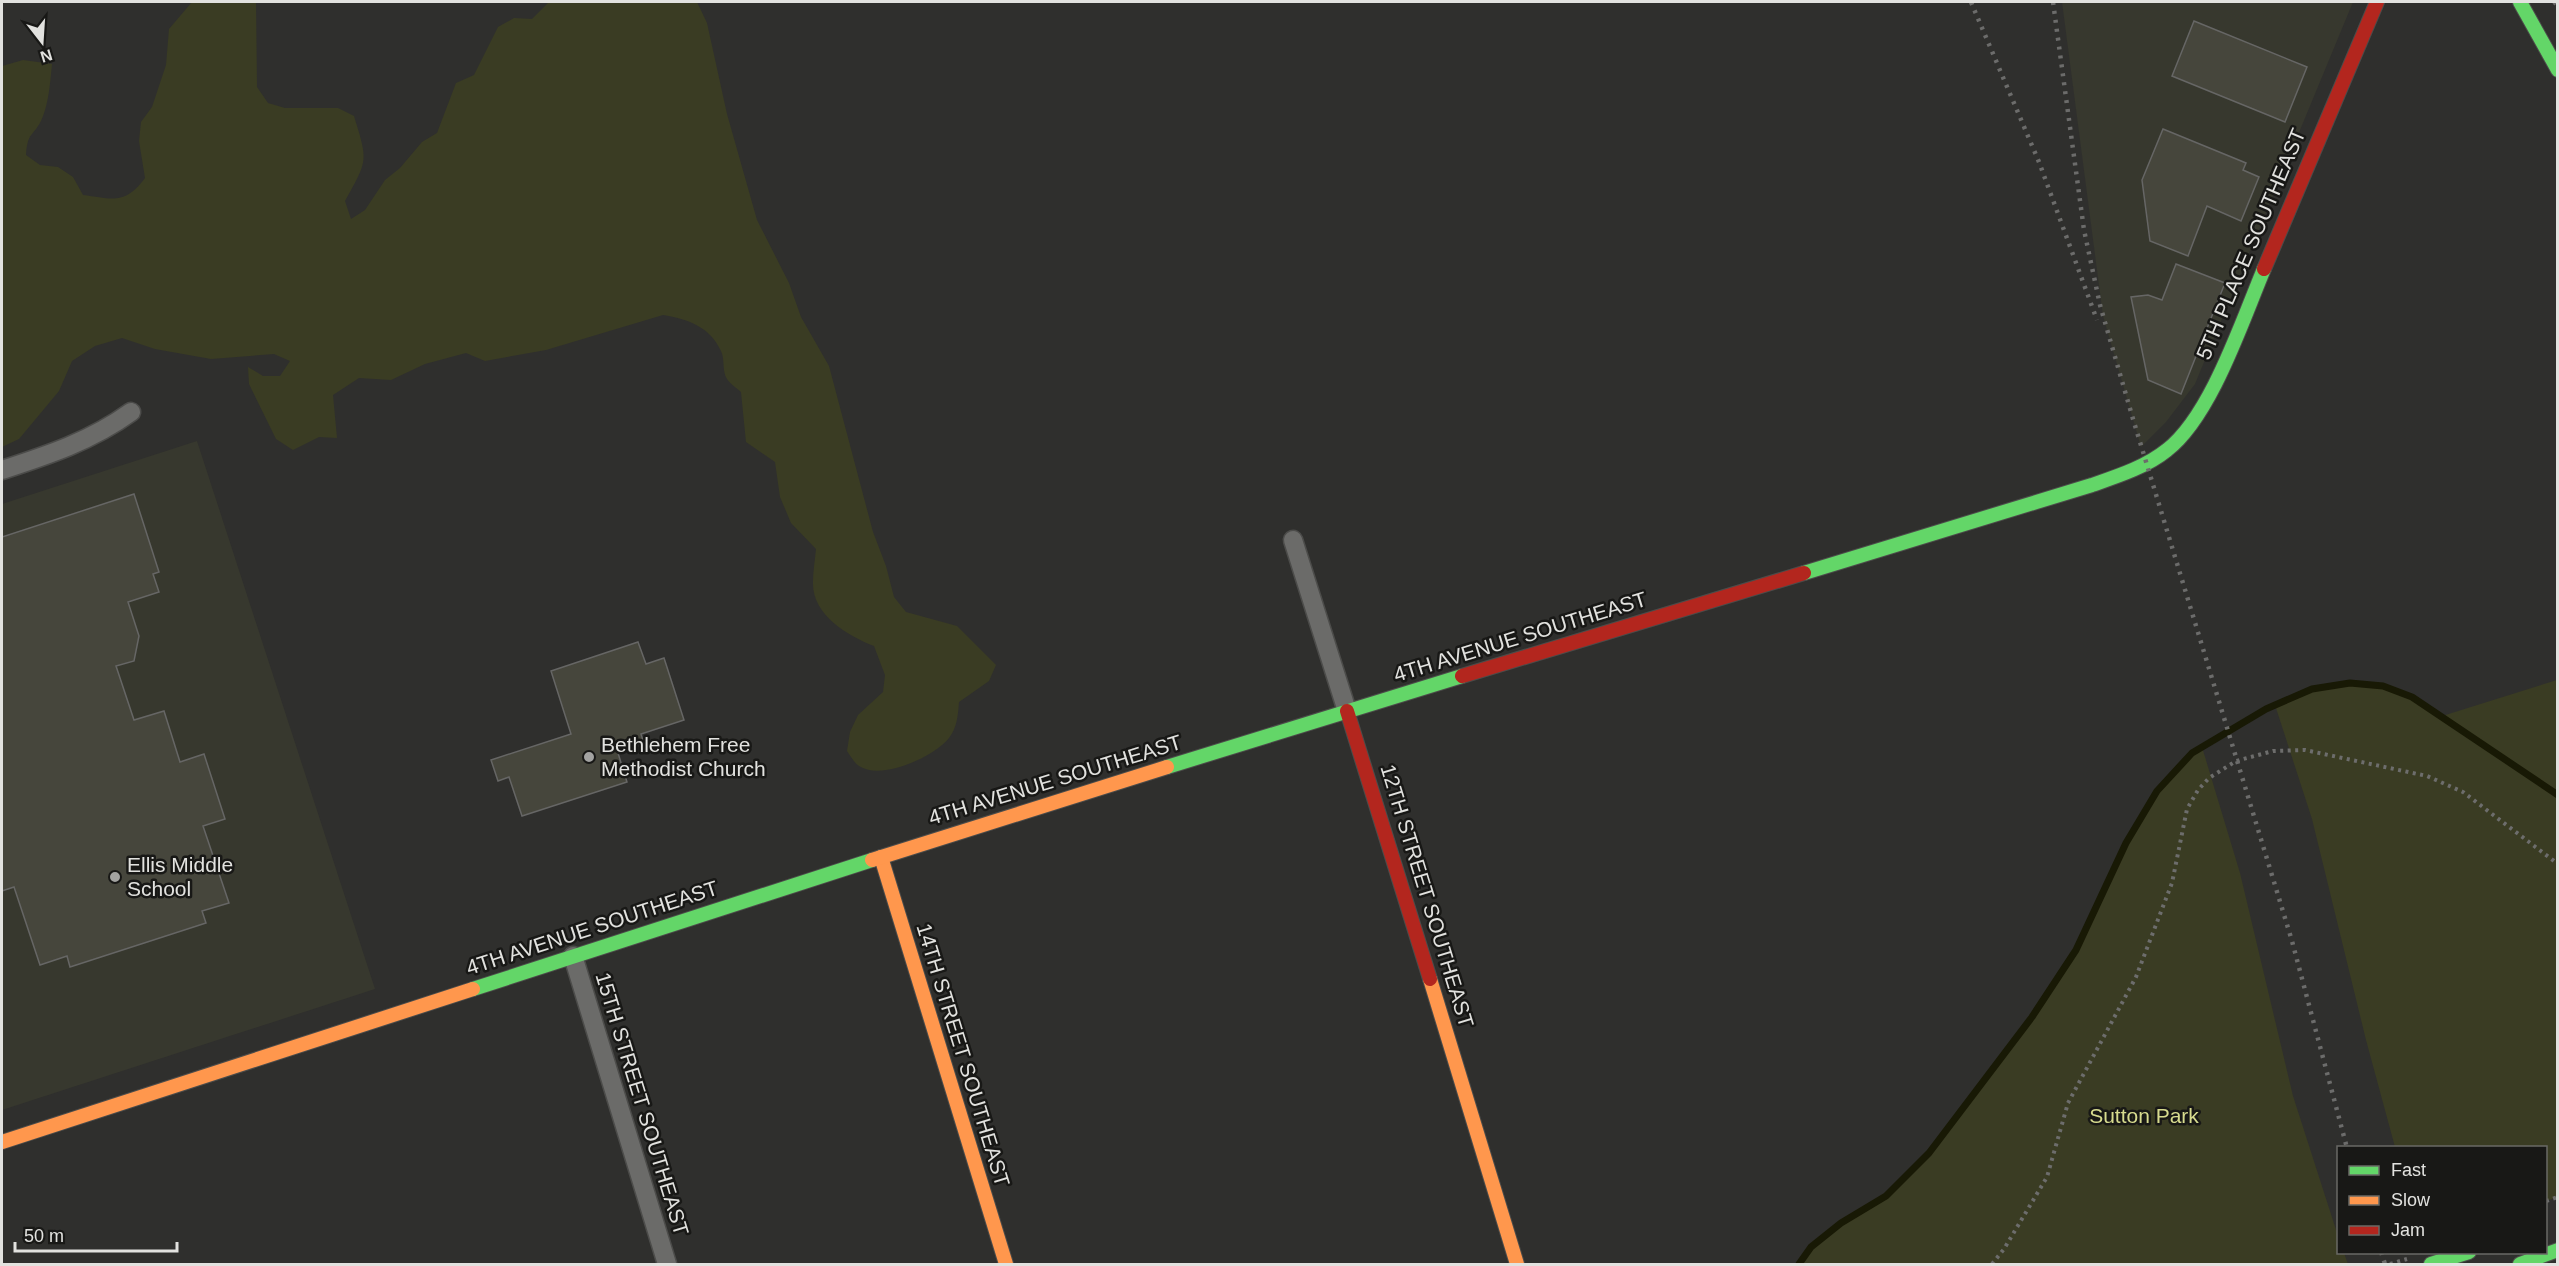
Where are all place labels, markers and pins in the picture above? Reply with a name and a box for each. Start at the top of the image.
place label: Bethlehem Free Methodist Church [601,733,766,780]
marker: Bethlehem Free Methodist Church [582,750,596,764]
place label: Ellis Middle School [127,853,233,900]
marker: Ellis Middle School [108,870,122,884]

